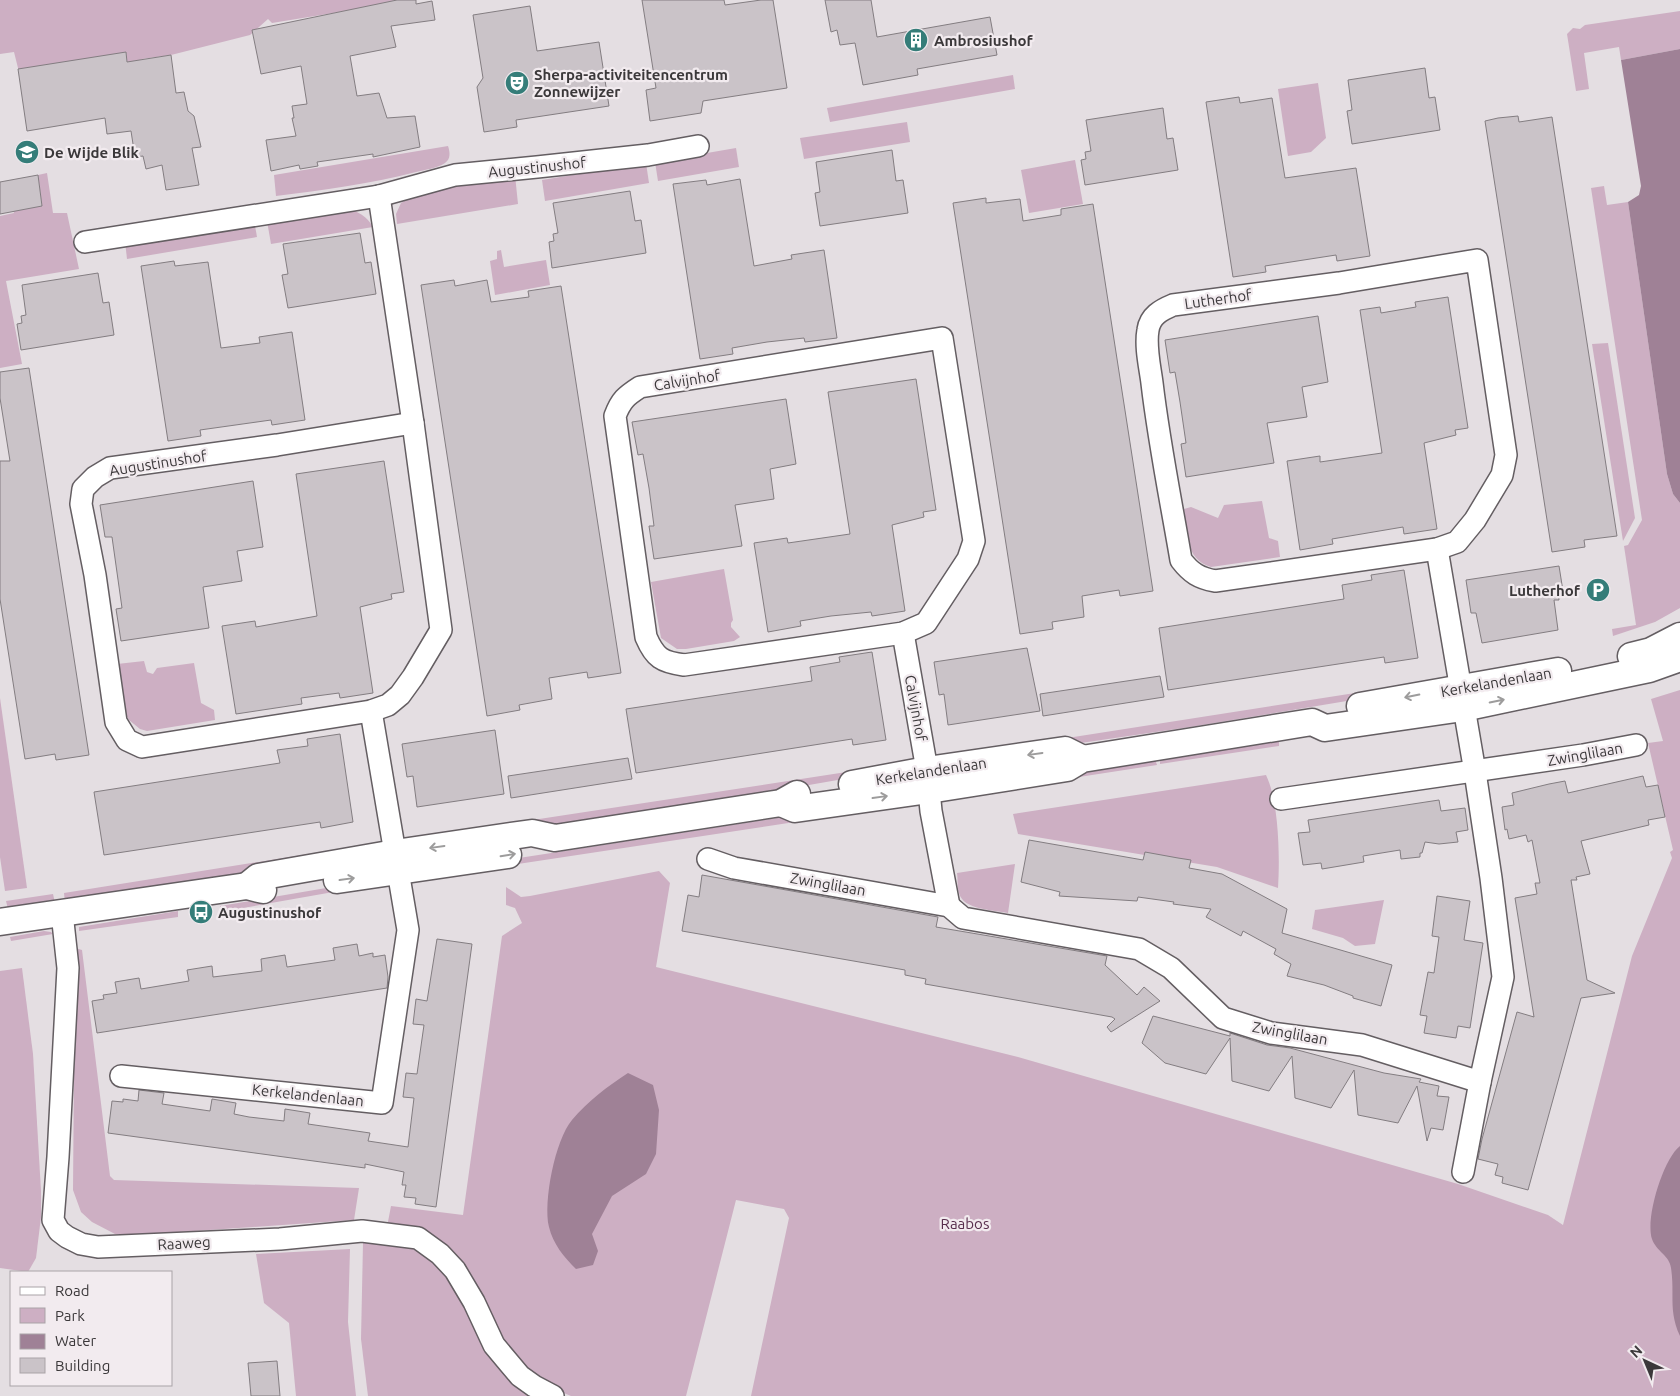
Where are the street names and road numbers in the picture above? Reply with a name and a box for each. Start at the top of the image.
street label: Augustinushof [487,153,587,181]
street label: Lutherhof [1183,286,1253,312]
street label: Calvijnhof [653,366,722,394]
street label: Augustinushof [108,447,208,479]
street label: Kerkelandenlaan [1439,664,1553,700]
street label: Calvijnhof [902,673,930,743]
street label: Zwinglilaan [1546,739,1624,769]
street label: Kerkelandenlaan [874,754,988,788]
street label: Zwinglilaan [789,869,867,899]
street label: Zwinglilaan [1251,1018,1329,1048]
street label: Kerkelandenlaan [251,1081,365,1109]
street label: Raaweg [157,1233,211,1253]

